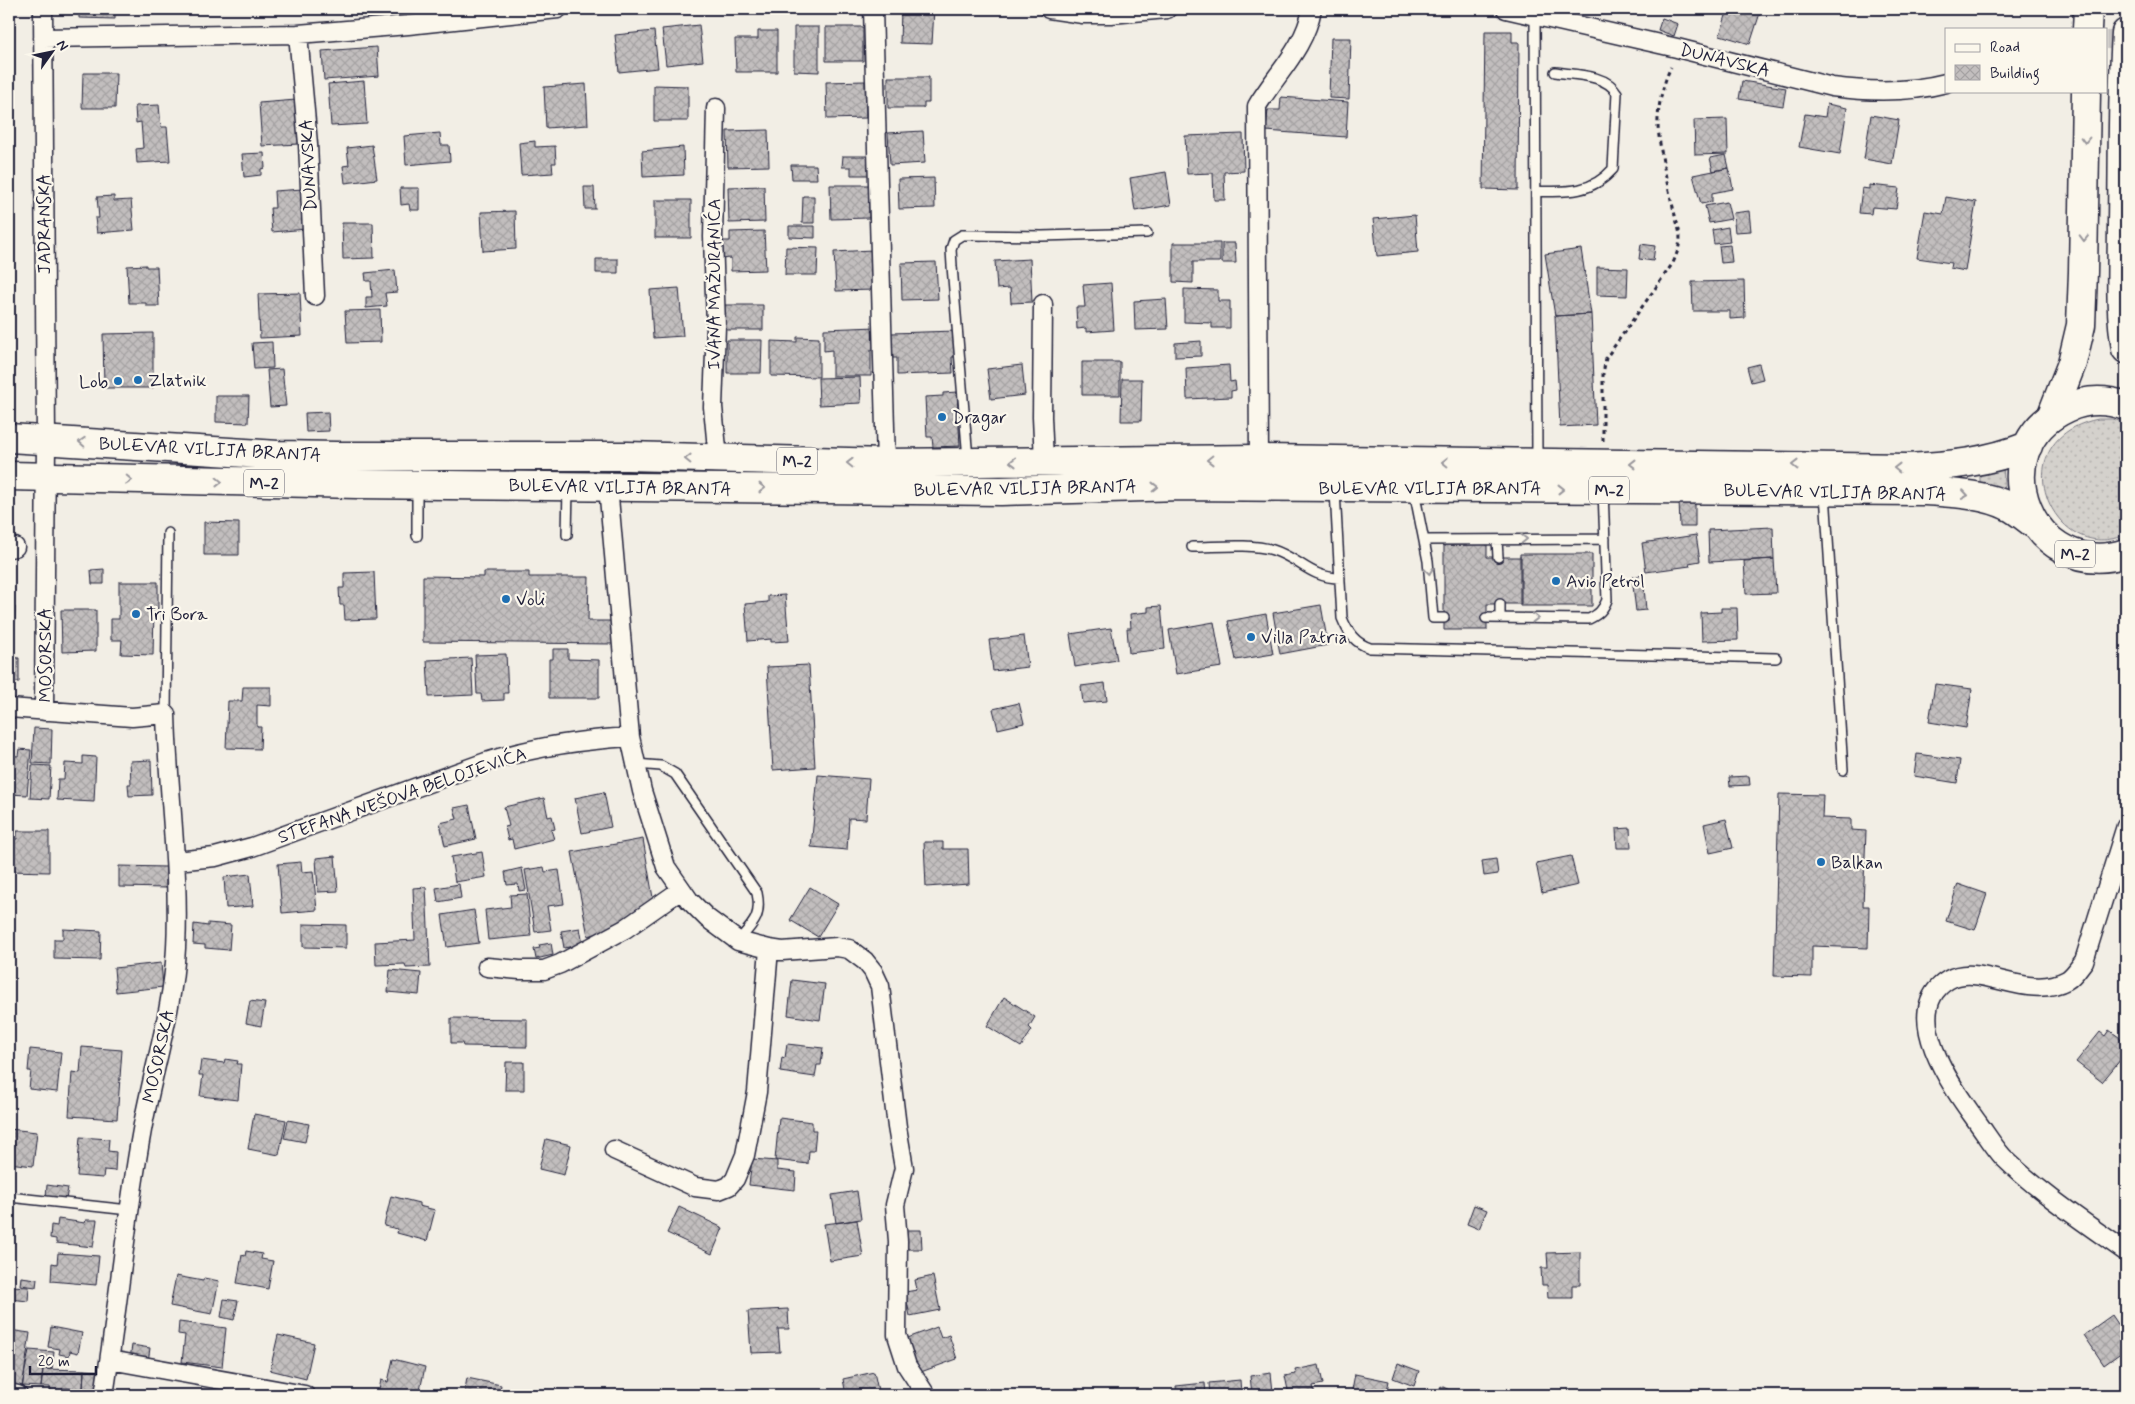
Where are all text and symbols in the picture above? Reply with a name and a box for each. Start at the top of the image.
north arrow [28,28,78,78]
legend [1945,28,2108,92]
text: N [52,37,72,54]
street label: DUNAVSKA [1677,38,1773,84]
text: Road [1990,38,2020,58]
text: Building [1990,64,2040,85]
street label: DUNAVSKA [295,118,323,212]
one-way arrow [2080,136,2090,144]
street label: JADRANSKA [33,173,57,275]
street label: IVANA MAŽURANIĆA [702,198,727,370]
one-way arrow [2079,234,2089,242]
place label: Zlatnik [148,369,206,393]
place label: Lob [79,370,108,394]
marker: Zlatnik [132,374,144,386]
marker: Lob [112,375,124,387]
place label: Dragar [952,406,1007,431]
marker: Dragar [936,411,948,423]
street label: BULEVAR VILIJA BRANTA [98,432,322,468]
one-way arrow [77,436,85,447]
road number: M-2 [777,448,817,474]
one-way arrow [683,454,691,464]
one-way arrow [1206,454,1214,465]
one-way arrow [1008,456,1016,467]
one-way arrow [846,457,854,468]
one-way arrow [1441,457,1449,468]
one-way arrow [1628,459,1636,469]
one-way arrow [1791,460,1799,471]
one-way arrow [1892,462,1900,473]
road number: M-2 [244,469,284,496]
street label: BULEVAR VILIJA BRANTA [508,474,732,502]
one-way arrow [125,475,133,486]
street label: BULEVAR VILIJA BRANTA [913,475,1137,503]
road number: M-2 [1589,476,1629,504]
one-way arrow [216,477,223,487]
street label: BULEVAR VILIJA BRANTA [1319,477,1541,501]
street label: BULEVAR VILIJA BRANTA [1723,479,1947,507]
one-way arrow [1151,482,1159,492]
one-way arrow [758,483,766,493]
one-way arrow [1558,484,1565,494]
one-way arrow [1961,489,1969,500]
one-way arrow [1521,534,1529,545]
road number: M-2 [2055,540,2095,568]
one-way arrow [1423,567,1434,575]
place label: Avio Petrol [1566,570,1645,594]
marker: Avio Petrol [1550,575,1562,587]
place label: Voli [516,588,545,612]
marker: Voli [500,593,512,605]
place label: Tri Bora [146,603,208,627]
street label: MOSORSKA [34,607,58,703]
marker: Tri Bora [130,608,142,620]
one-way arrow [1531,613,1539,624]
place label: Villa Patria [1261,626,1347,650]
marker: Villa Patria [1245,631,1257,643]
street label: STEFANA NEŠOVA BELOJEVIĆA [274,741,530,850]
place label: Balkan [1831,851,1883,875]
marker: Balkan [1815,856,1827,868]
street label: MOSORSKA [137,1007,181,1105]
scale bar [30,1344,96,1376]
text: 20 m [38,1352,70,1372]

